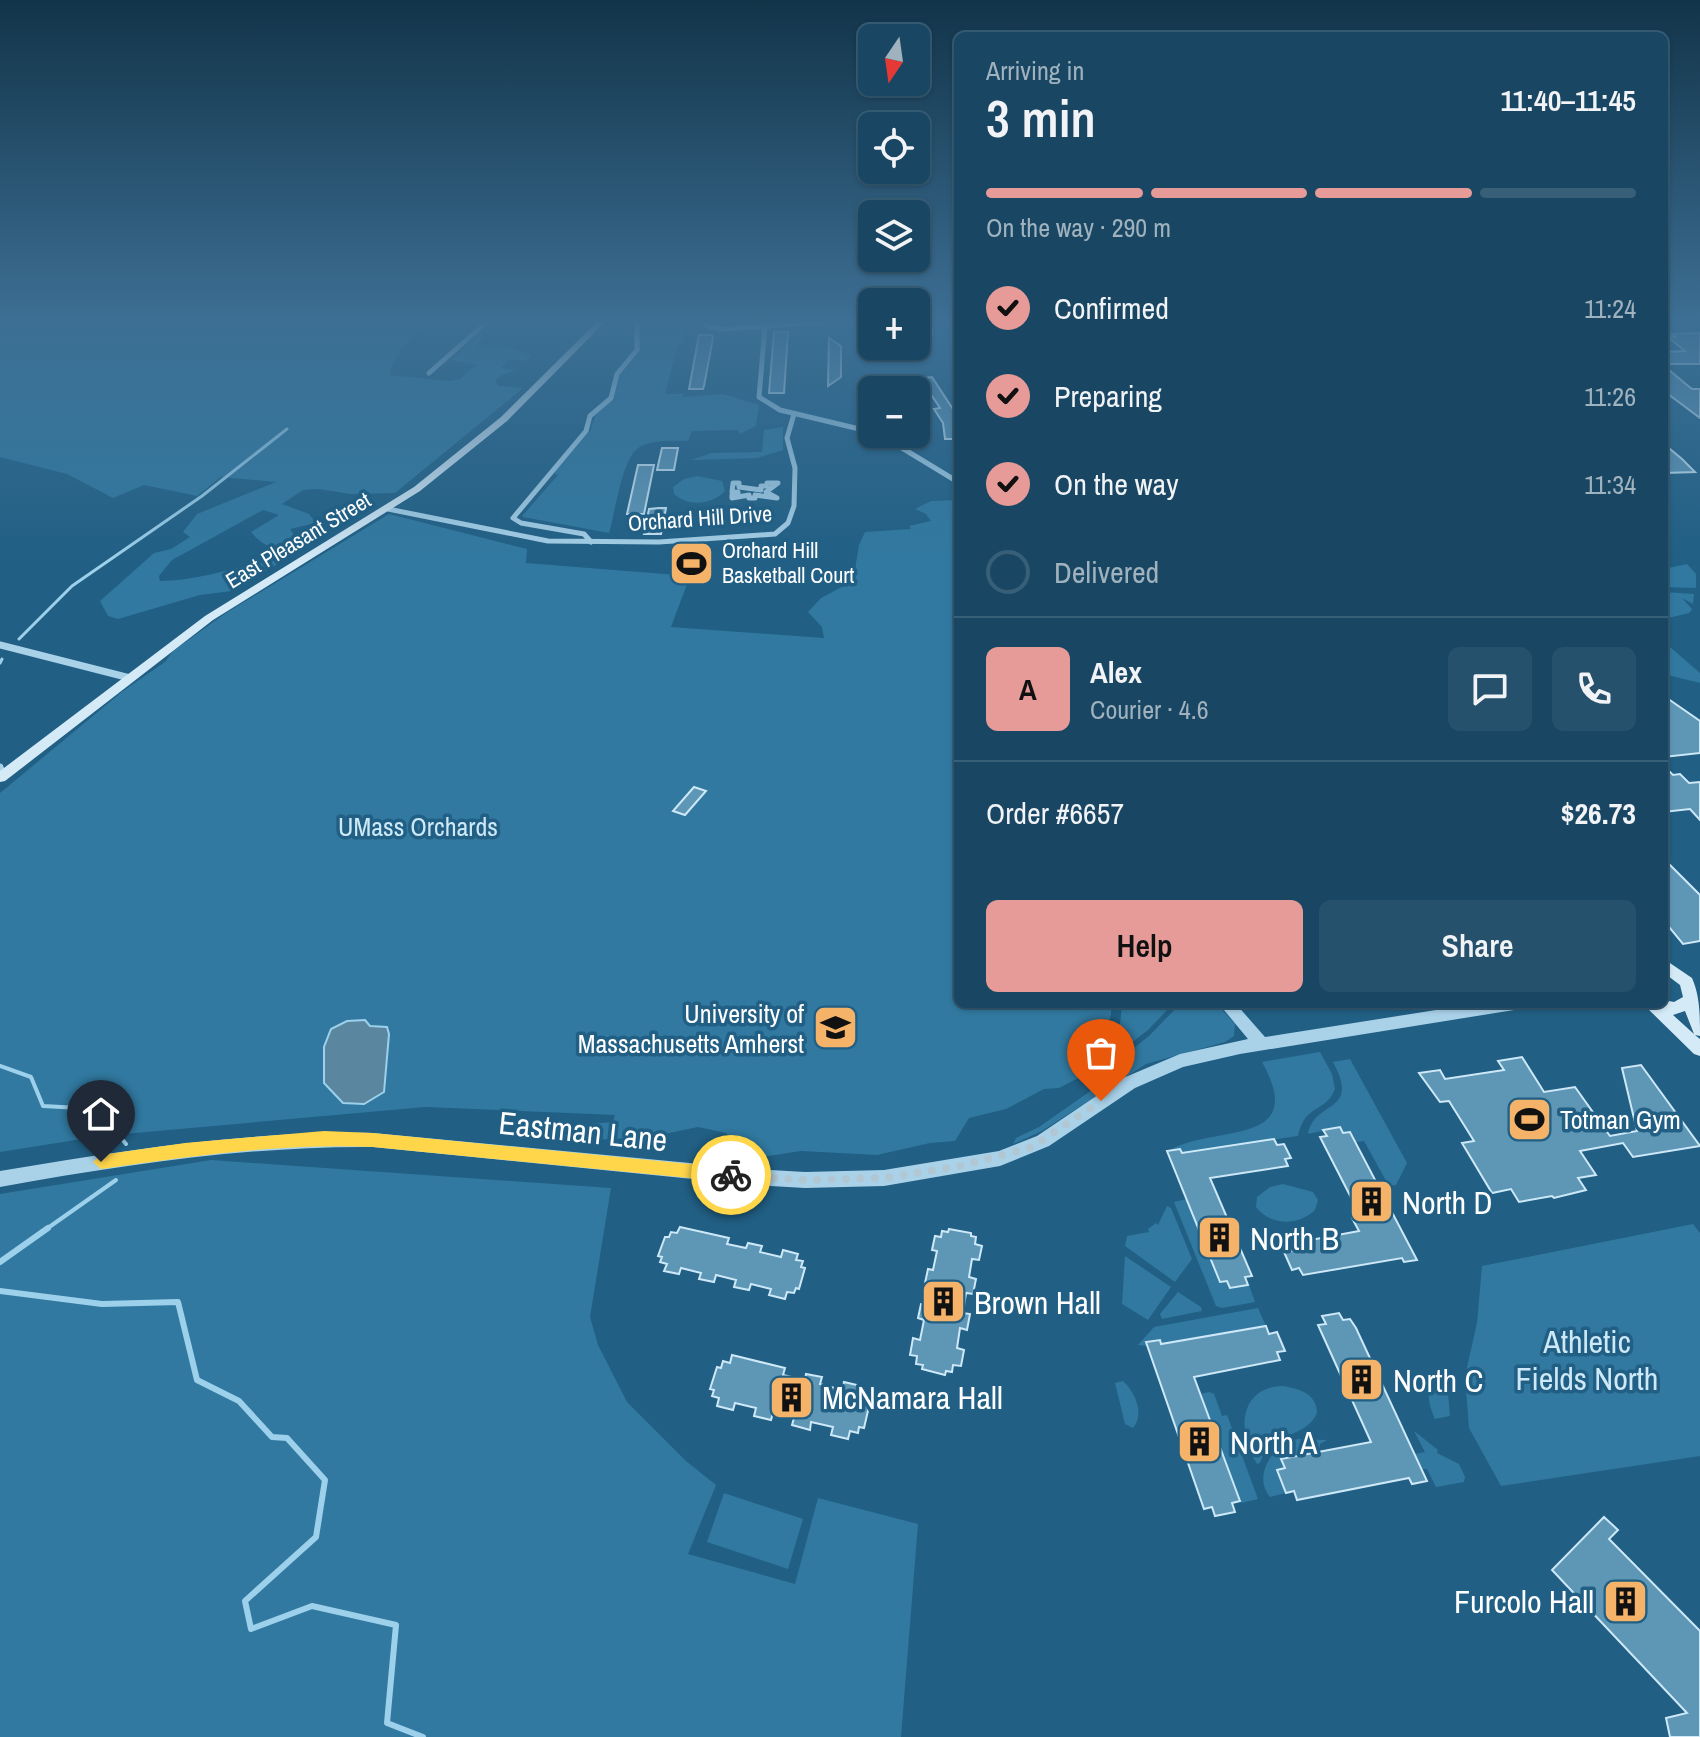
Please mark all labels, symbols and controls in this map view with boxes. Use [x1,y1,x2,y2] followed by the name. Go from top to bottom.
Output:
[858,24,930,96] north arrow
[858,24,930,448] map controls
[986,53,1084,88] text: Arriving in
[1500,80,1636,120] text: 11:40–11:45
[986,83,1096,153] text: 3 min
[858,112,930,184] button: locate
[858,200,930,272] button: layers
[986,210,1171,245] text: On the way · 290 m
[986,286,1030,330] icon: check
[858,288,930,360] button: +
[1054,288,1169,328] text: Confirmed
[1584,291,1636,326] text: 11:24
[986,374,1030,418] icon: check
[858,376,930,448] button: −
[1054,376,1162,416] text: Preparing
[1584,379,1636,414] text: 11:26
[986,462,1030,506] icon: check
[1054,464,1178,504] text: On the way
[1584,467,1636,502] text: 11:34
[220,485,376,595] street label: East Pleasant Street
[627,498,773,538] street label: Orchard Hill Drive
[722,535,854,590] place label: Orchard Hill Basketball Court
[667,539,715,587] sports icon: Orchard Hill Basketball Court
[1054,552,1159,592] text: Delivered
[1448,647,1532,731] button: chat
[1552,647,1636,731] button: phone
[1090,652,1142,692] text: Alex
[1019,669,1037,709] text: A
[1090,692,1209,727] text: Courier · 4.6
[986,793,1124,833] text: Order #6657
[1561,793,1636,833] text: $26.73
[338,809,498,844] park label: UMass Orchards
[986,900,1303,992] button: Help
[1319,900,1636,992] button: Share
[578,996,804,1061] place label: University of Massachusetts Amherst
[811,1004,859,1052] school or university icon: University of Massachusetts Amherst
[1067,1019,1135,1101] pin
[1079,1031,1123,1075] icon: bag
[67,1080,135,1162] pin
[79,1092,123,1136] icon: home
[1505,1095,1553,1143] sports icon: Totman Gym
[497,1101,669,1161] street label: Eastman Lane
[1560,1102,1681,1137] place label: Totman Gym
[691,1135,771,1215] courier
[709,1153,753,1197] icon: bike
[1347,1178,1395,1226] building icon: North D
[1402,1181,1492,1224] place label: North D
[1195,1214,1243,1262] building icon: North B
[1250,1217,1339,1260] place label: North B
[919,1278,967,1326] building icon: Brown Hall
[974,1281,1101,1324] place label: Brown Hall
[1516,1320,1658,1400] park label: Athletic Fields North
[1338,1356,1386,1404] building icon: North C
[1393,1359,1483,1402] place label: North C
[767,1373,815,1421] building icon: McNamara Hall
[822,1376,1003,1419] place label: McNamara Hall
[1175,1418,1223,1466] building icon: North A
[1230,1421,1318,1464] place label: North A
[1601,1577,1649,1625] building icon: Furcolo Hall
[1454,1580,1594,1623] place label: Furcolo Hall

